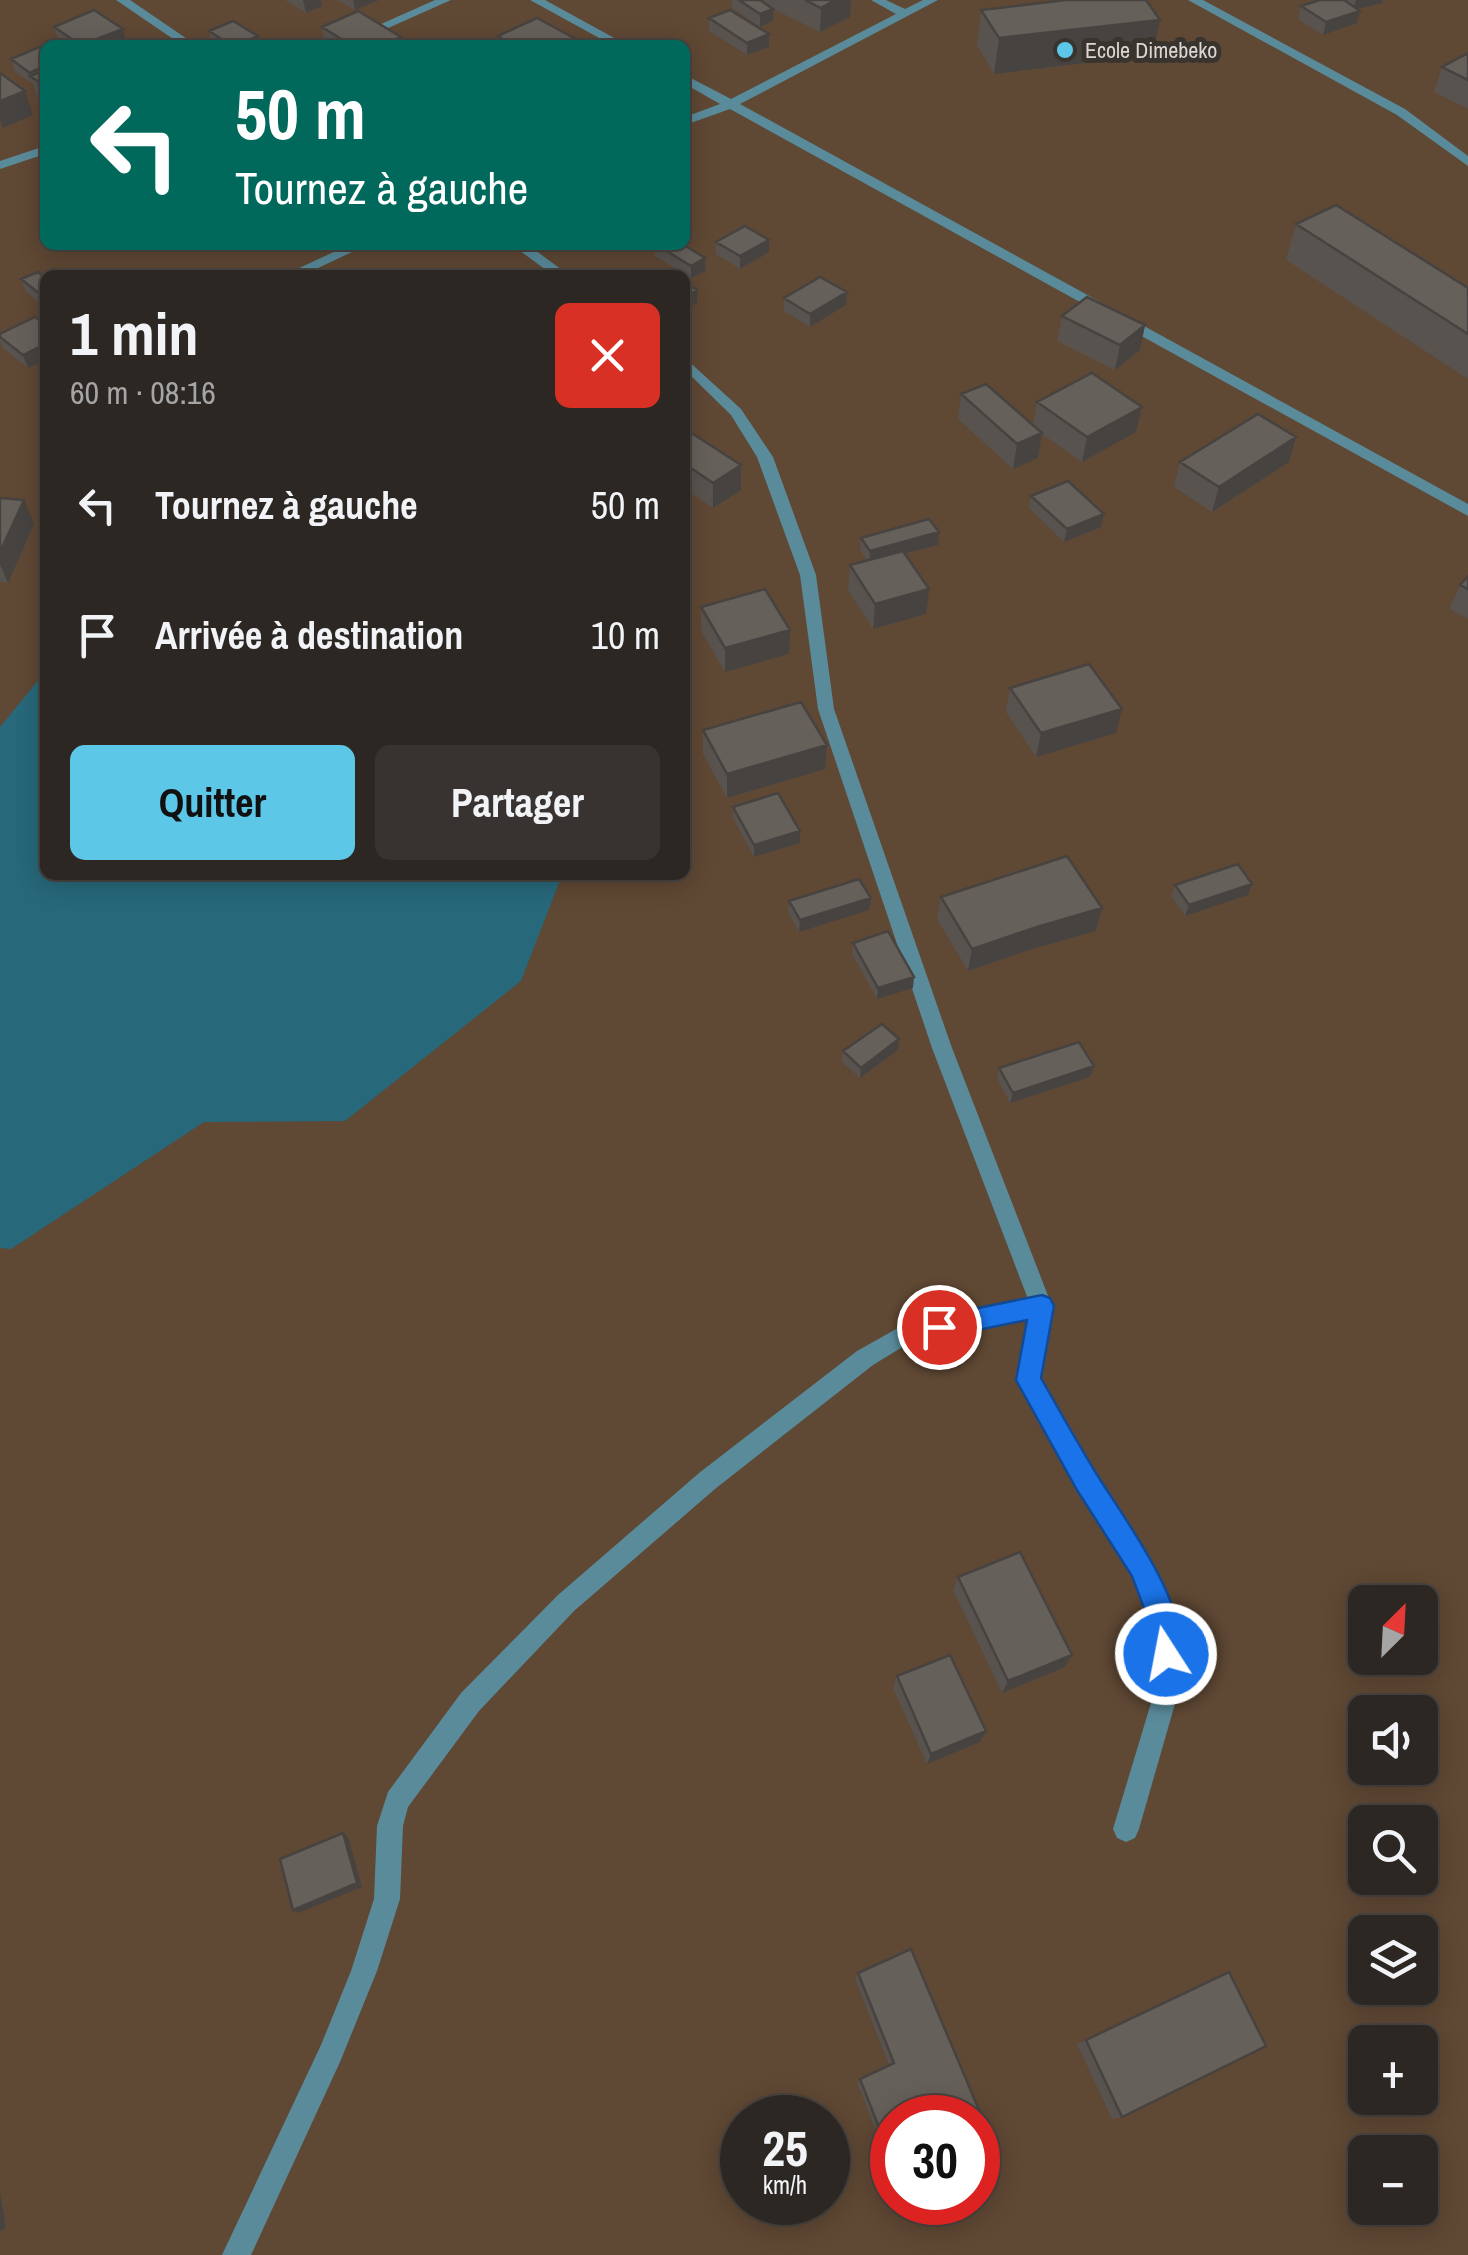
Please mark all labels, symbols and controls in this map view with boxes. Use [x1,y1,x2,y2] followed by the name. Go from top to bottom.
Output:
[1085,35,1217,65] place label: Ecole Dimebeko
[1054,39,1076,61] marker: Ecole Dimebeko
[235,67,366,161] text: 50 m
[70,80,200,210] icon: left
[235,157,528,218] text: Tournez à gauche
[70,293,199,374] text: 1 min
[555,303,660,408] button: close
[70,371,216,414] text: 60 m · 08:16
[70,478,125,533] icon: left
[155,480,418,531] text: Tournez à gauche
[591,480,660,531] text: 50 m
[70,608,125,663] icon: arrive
[155,610,463,661] text: Arrivée à destination
[591,610,660,661] text: 10 m
[70,745,355,860] button: Quitter
[375,745,660,860] button: Partager
[897,1285,982,1370] pin
[912,1300,967,1355] icon: arrive
[1348,1585,1438,1675] north arrow
[1348,1585,1438,2225] map controls
[1114,1602,1218,1706] position arrow
[1348,1695,1438,1785] button: sound
[1348,1805,1438,1895] button: search
[1348,1915,1438,2005] button: layers
[1348,2025,1438,2115] button: +
[870,2095,1000,2225] speed limit sign: 30
[762,2114,808,2182] text: 25
[1348,2135,1438,2225] button: −
[763,2168,807,2202] text: km/h

